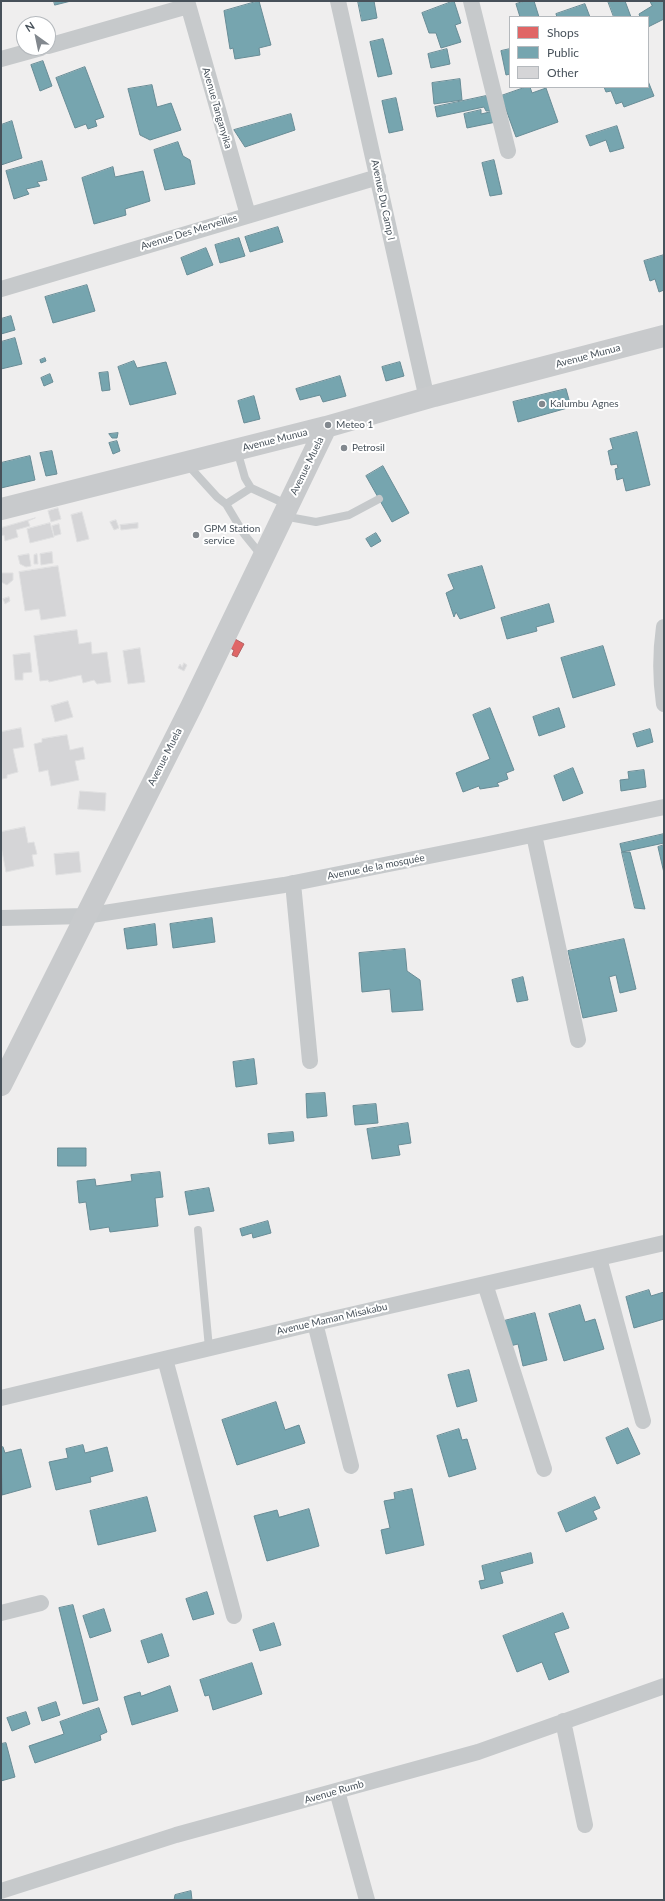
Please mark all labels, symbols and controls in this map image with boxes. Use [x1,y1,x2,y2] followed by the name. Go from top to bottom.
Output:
[16,16,56,56] north arrow
[509,16,649,88] legend
[23,19,37,34] text: N
[547,25,579,40] text: Shops
[547,45,579,60] text: Public
[547,65,578,80] text: Other
[200,66,234,150] street label: Avenue Tanganyika
[369,159,397,241] street label: Avenue Du Camp I
[139,212,239,252] street label: Avenue Des Merveilles
[554,342,622,370] street label: Avenue Munua
[550,398,619,410] place label: Kalumbu Agnes
[537,399,547,409] marker: Kalumbu Agnes
[336,419,373,431] place label: Meteo 1
[323,420,333,430] marker: Meteo 1
[241,426,309,454] street label: Avenue Munua
[288,435,326,497] street label: Avenue Muela
[352,442,385,454] place label: Petrosil
[339,443,349,453] marker: Petrosil
[204,523,260,546] place label: GPM Station service
[191,530,201,540] marker: GPM Station service
[145,726,185,788] street label: Avenue Muela
[326,852,426,882] street label: Avenue de la mosquée
[275,1300,389,1338] street label: Avenue Maman Misakabu
[303,1778,365,1806] street label: Avenue Rumb

